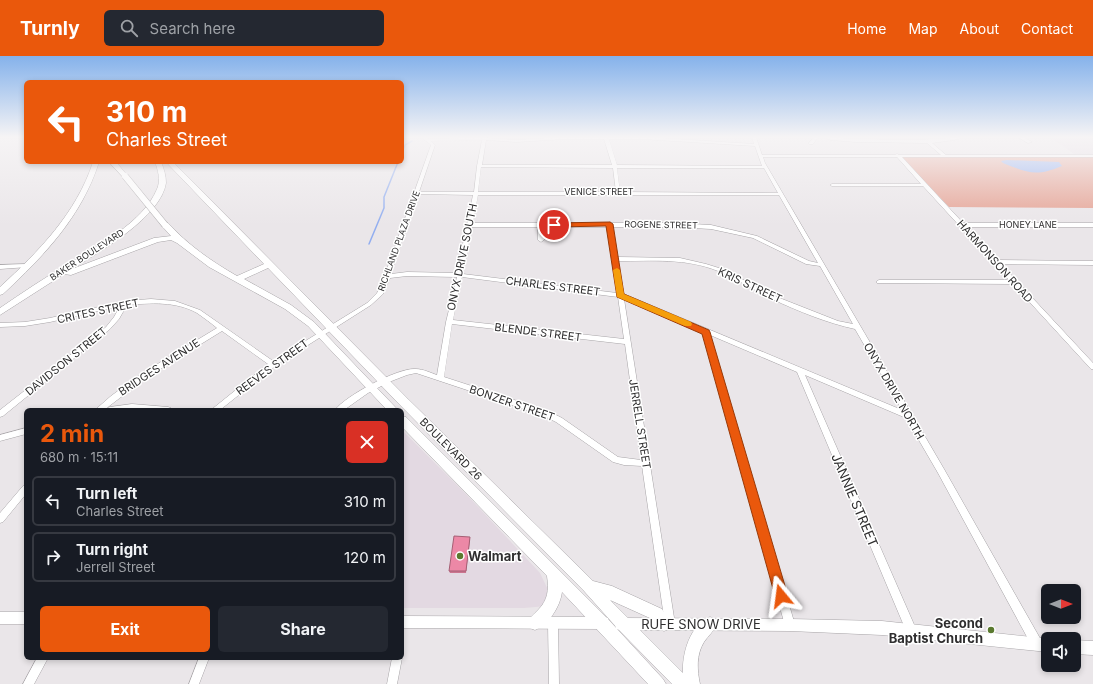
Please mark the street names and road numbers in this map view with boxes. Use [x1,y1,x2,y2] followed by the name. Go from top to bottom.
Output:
[564,186,634,197] street label: VENICE STREET
[375,189,422,293] street label: RICHLAND PLAZA DRIVE
[444,202,480,312] street label: ONYX DRIVE SOUTH
[954,217,1036,305] street label: HARMONSON ROAD
[624,218,698,231] street label: ROGENE STREET
[999,219,1057,230] street label: HONEY LANE
[48,227,126,283] street label: BAKER BOULEVARD
[716,264,784,306] street label: KRIS STREET
[505,273,601,299] street label: CHARLES STREET
[56,295,140,327] street label: CRITES STREET
[494,320,582,344] street label: BLENDE STREET
[22,324,110,398] street label: DAVIDSON STREET
[116,335,202,399] street label: BRIDGES AVENUE
[233,336,311,398] street label: REEVES STREET
[861,340,927,442] street label: ONYX DRIVE NORTH
[626,378,654,470] street label: JERRELL STREET
[468,382,556,424] street label: BONZER STREET
[417,415,485,483] street label: BOULEVARD 26
[828,451,882,549] street label: JANNIE STREET
[641,616,761,632] street label: RUFE SNOW DRIVE

